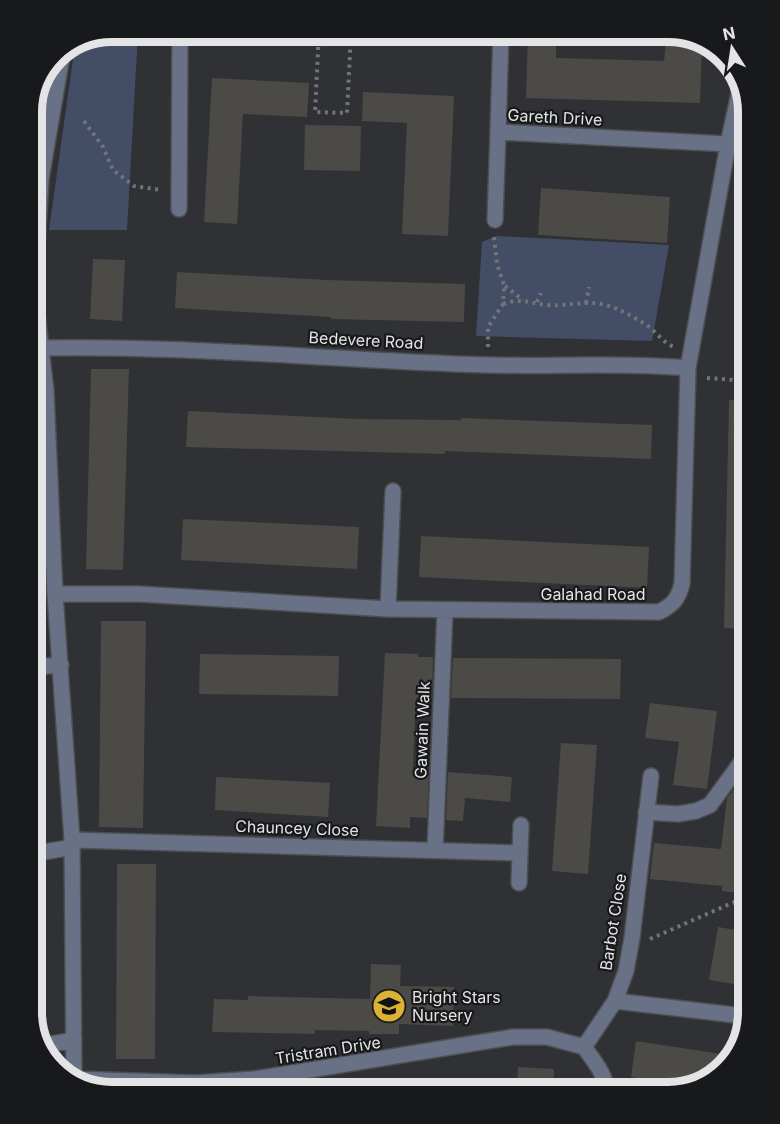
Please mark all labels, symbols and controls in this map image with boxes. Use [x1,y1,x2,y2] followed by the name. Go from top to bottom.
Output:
[702,18,762,78] north arrow
[721,22,737,44] text: N
[507,105,603,129] street label: Gareth Drive
[308,327,424,353] street label: Bedevere Road
[540,584,646,604] street label: Galahad Road
[410,681,434,779] street label: Gawain Walk
[235,816,359,840] street label: Chauncey Close
[595,872,631,972] street label: Barbot Close
[412,987,501,1025] place label: Bright Stars Nursery
[371,988,407,1024] school or university icon: Bright Stars Nursery
[274,1032,382,1068] street label: Tristram Drive

